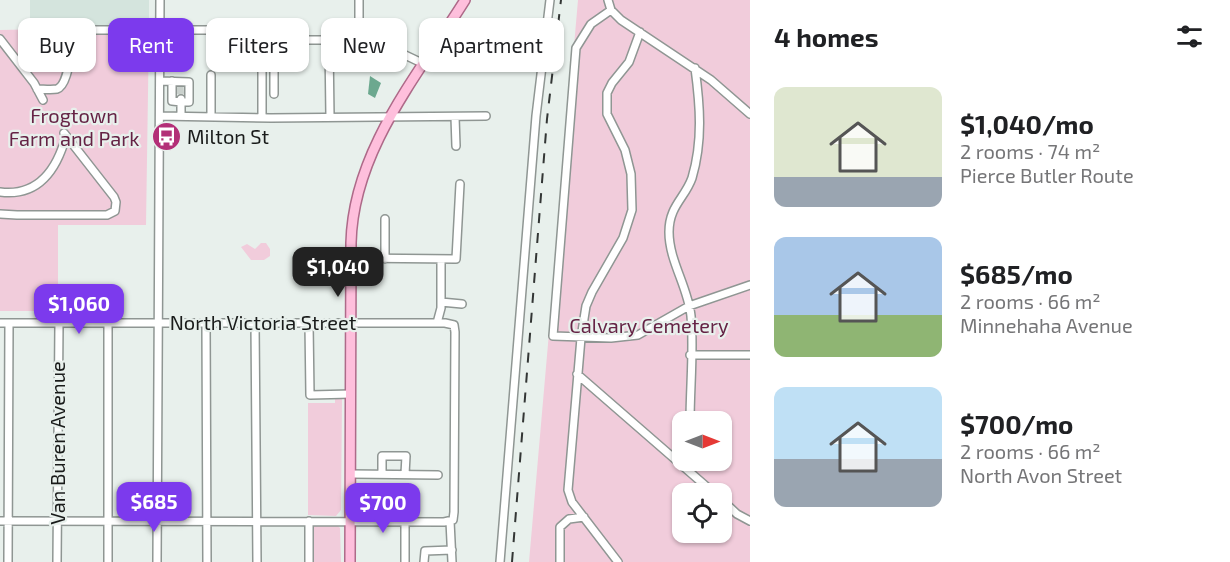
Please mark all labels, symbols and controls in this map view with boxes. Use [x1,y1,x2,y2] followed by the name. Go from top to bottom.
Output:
[18,18,96,72] chip: Buy
[108,18,194,72] chip: Rent
[206,18,309,72] chip: Filters
[321,18,407,72] chip: New
[419,18,564,72] chip: Apartment
[1173,20,1206,53] icon: filters
[774,21,879,52] text: 4 homes
[9,103,139,150] park label: Frogtown Farm and Park
[960,108,1094,139] text: $1,040/mo
[822,111,894,183] icon: home
[150,121,182,153] bus stop icon: Milton St
[187,124,269,148] place label: Milton St
[960,139,1100,163] text: 2 rooms · 74 m²
[960,163,1134,187] text: Pierce Butler Route
[289,247,387,298] pin: $1,040
[306,254,370,278] text: $1,040
[960,258,1073,289] text: $685/mo
[822,261,894,333] icon: home
[30,284,128,335] pin: $1,060
[960,289,1101,313] text: 2 rooms · 66 m²
[48,291,110,315] text: $1,060
[170,310,357,334] street label: North Victoria Street
[569,313,729,337] park label: Calvary Cemetery
[960,313,1133,337] text: Minnehaha Avenue
[45,361,69,525] street label: Van Buren Avenue
[960,408,1073,439] text: $700/mo
[672,411,732,471] north arrow
[672,411,732,543] map controls
[822,411,894,483] icon: home
[960,439,1101,463] text: 2 rooms · 66 m²
[960,463,1122,487] text: North Avon Street
[118,482,190,533] pin: $685
[347,483,419,534] pin: $700
[672,483,732,543] button: locate
[131,489,177,513] text: $685
[359,490,407,514] text: $700

